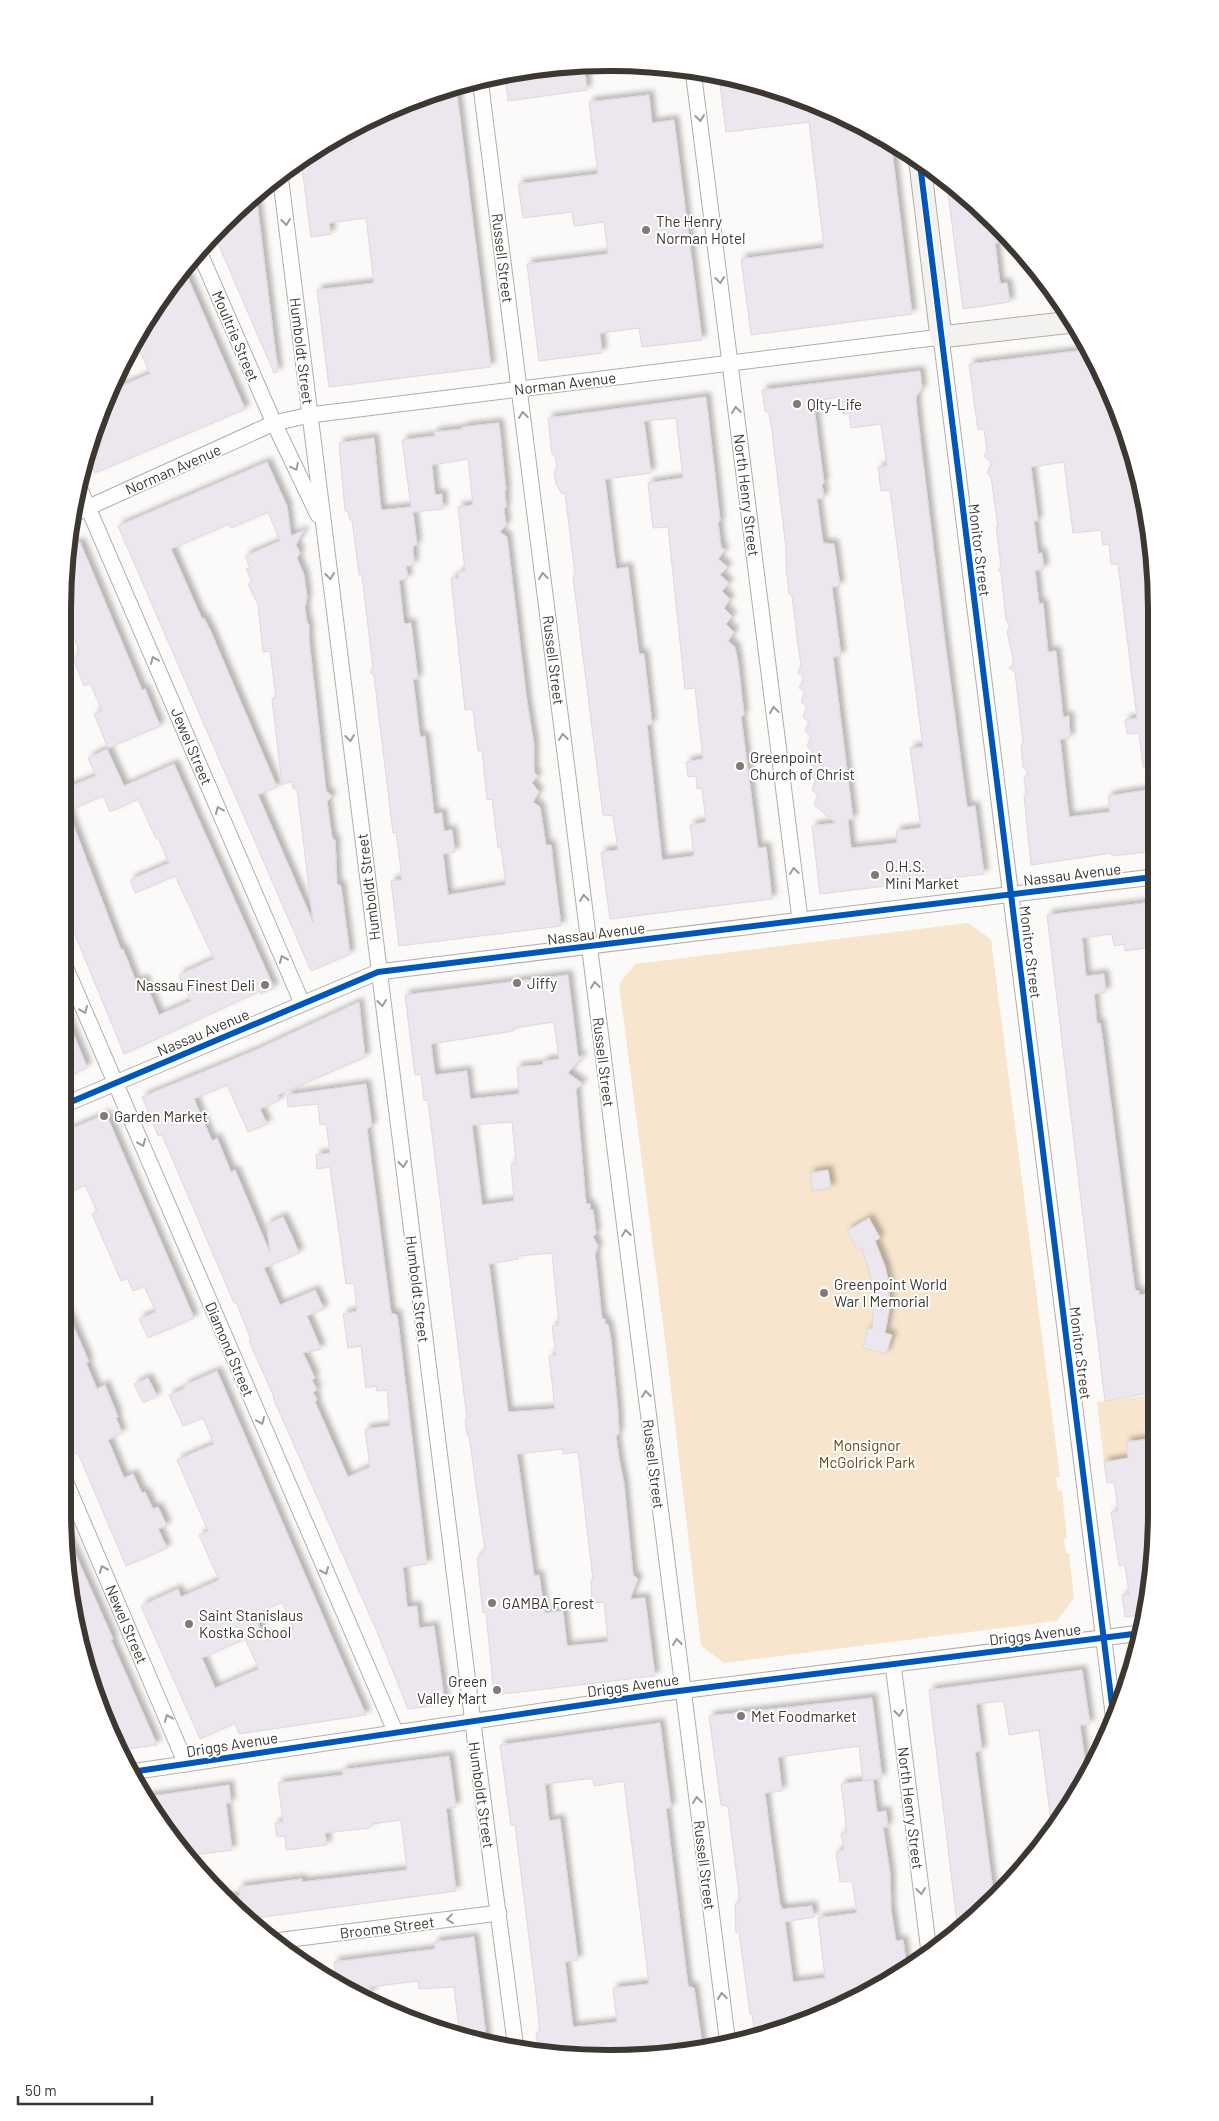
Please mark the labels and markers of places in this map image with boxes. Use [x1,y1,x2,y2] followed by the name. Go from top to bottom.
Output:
[656,212,746,247] place label: The Henry Norman Hotel
[640,224,652,236] marker: The Henry Norman Hotel
[807,395,862,413] place label: Qlty-Life
[791,398,803,410] marker: Qlty-Life
[750,748,855,783] place label: Greenpoint Church of Christ
[734,760,746,772] marker: Greenpoint Church of Christ
[885,857,959,892] place label: O.H.S. Mini Market
[869,869,881,881] marker: O.H.S. Mini Market
[527,974,557,992] place label: Jiffy
[136,976,255,994] place label: Nassau Finest Deli
[511,977,523,989] marker: Jiffy
[259,979,271,991] marker: Nassau Finest Deli
[114,1107,208,1125] place label: Garden Market
[98,1110,110,1122] marker: Garden Market
[834,1275,947,1310] place label: Greenpoint World War I Memorial
[818,1287,830,1299] marker: Greenpoint World War I Memorial
[502,1594,594,1612] place label: GAMBA Forest
[486,1597,498,1609] marker: GAMBA Forest
[199,1606,303,1641] place label: Saint Stanislaus Kostka School
[183,1618,195,1630] marker: Saint Stanislaus Kostka School
[417,1672,487,1707] place label: Green Valley Mart
[491,1684,503,1696] marker: Green Valley Mart
[751,1707,857,1725] place label: Met Foodmarket
[735,1710,747,1722] marker: Met Foodmarket

